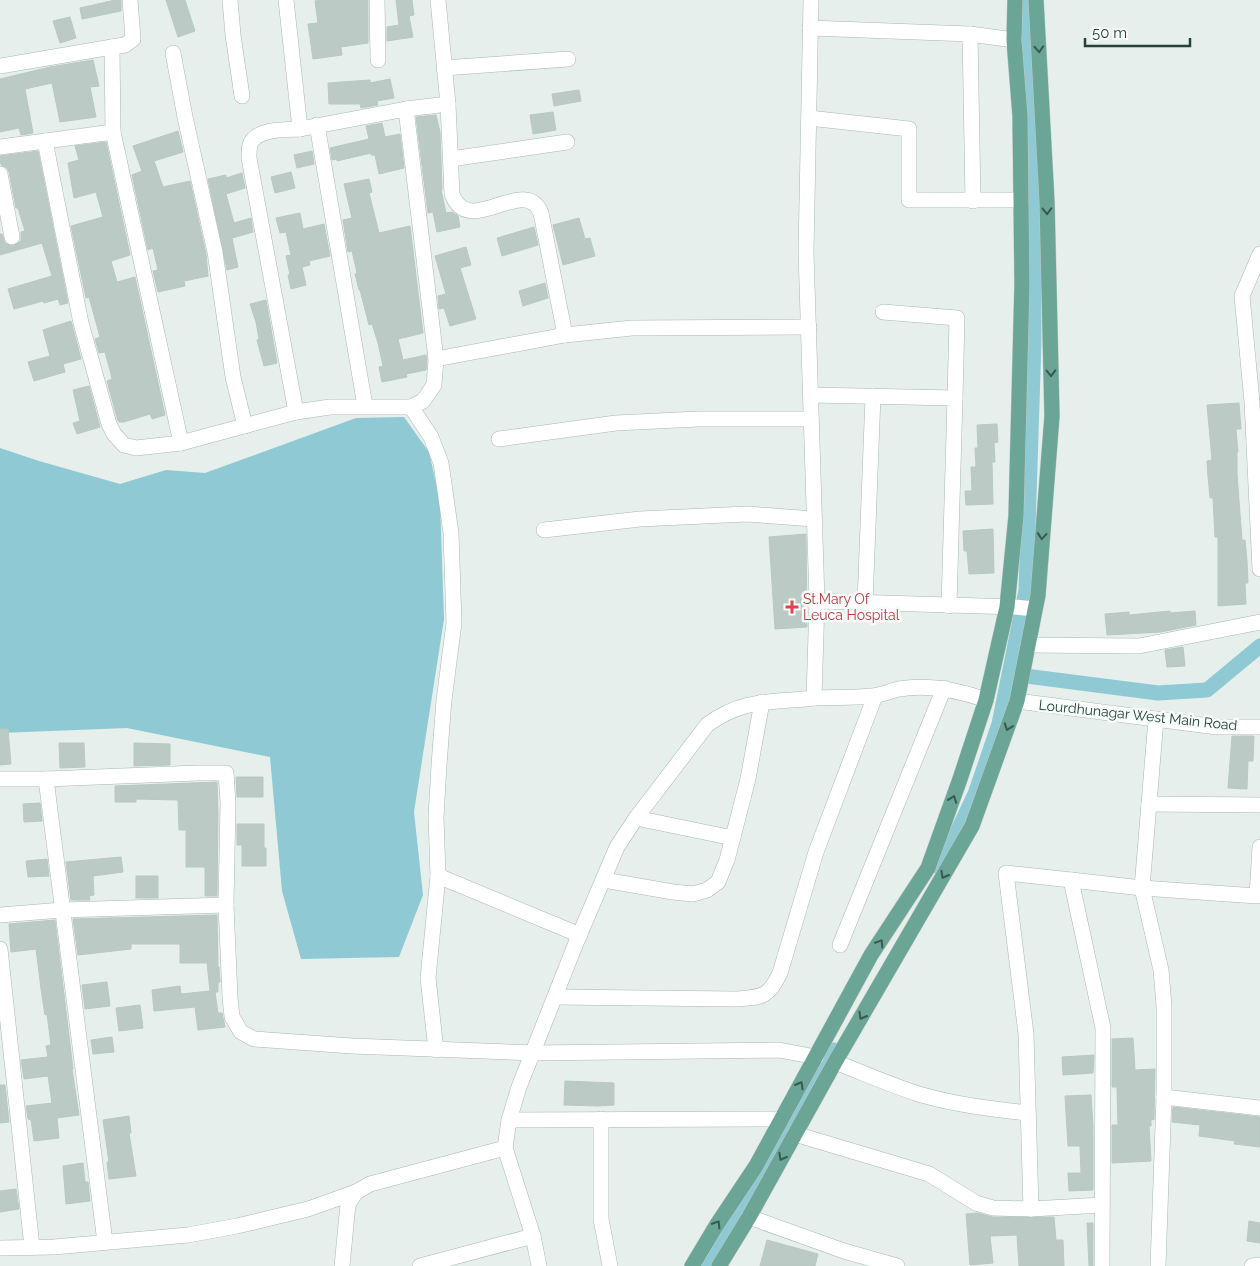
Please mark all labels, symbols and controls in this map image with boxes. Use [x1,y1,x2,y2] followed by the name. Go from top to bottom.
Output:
[1085,15,1190,47] scale bar
[1092,24,1127,42] text: 50 m
[1034,45,1044,53] one-way arrow
[1042,208,1052,215] one-way arrow
[1046,370,1056,378] one-way arrow
[1037,532,1048,540] one-way arrow
[803,591,900,623] place label: St.Mary Of Leuca Hospital
[785,600,799,614] marker: St.Mary Of Leuca Hospital
[1038,697,1238,733] street label: Lourdhunagar West Main Road
[1004,722,1014,730] one-way arrow
[947,795,957,804] one-way arrow
[940,870,950,879] one-way arrow
[873,939,883,948] one-way arrow
[858,1010,868,1019] one-way arrow
[794,1081,804,1090] one-way arrow
[778,1152,788,1161] one-way arrow
[711,1220,720,1230] one-way arrow

